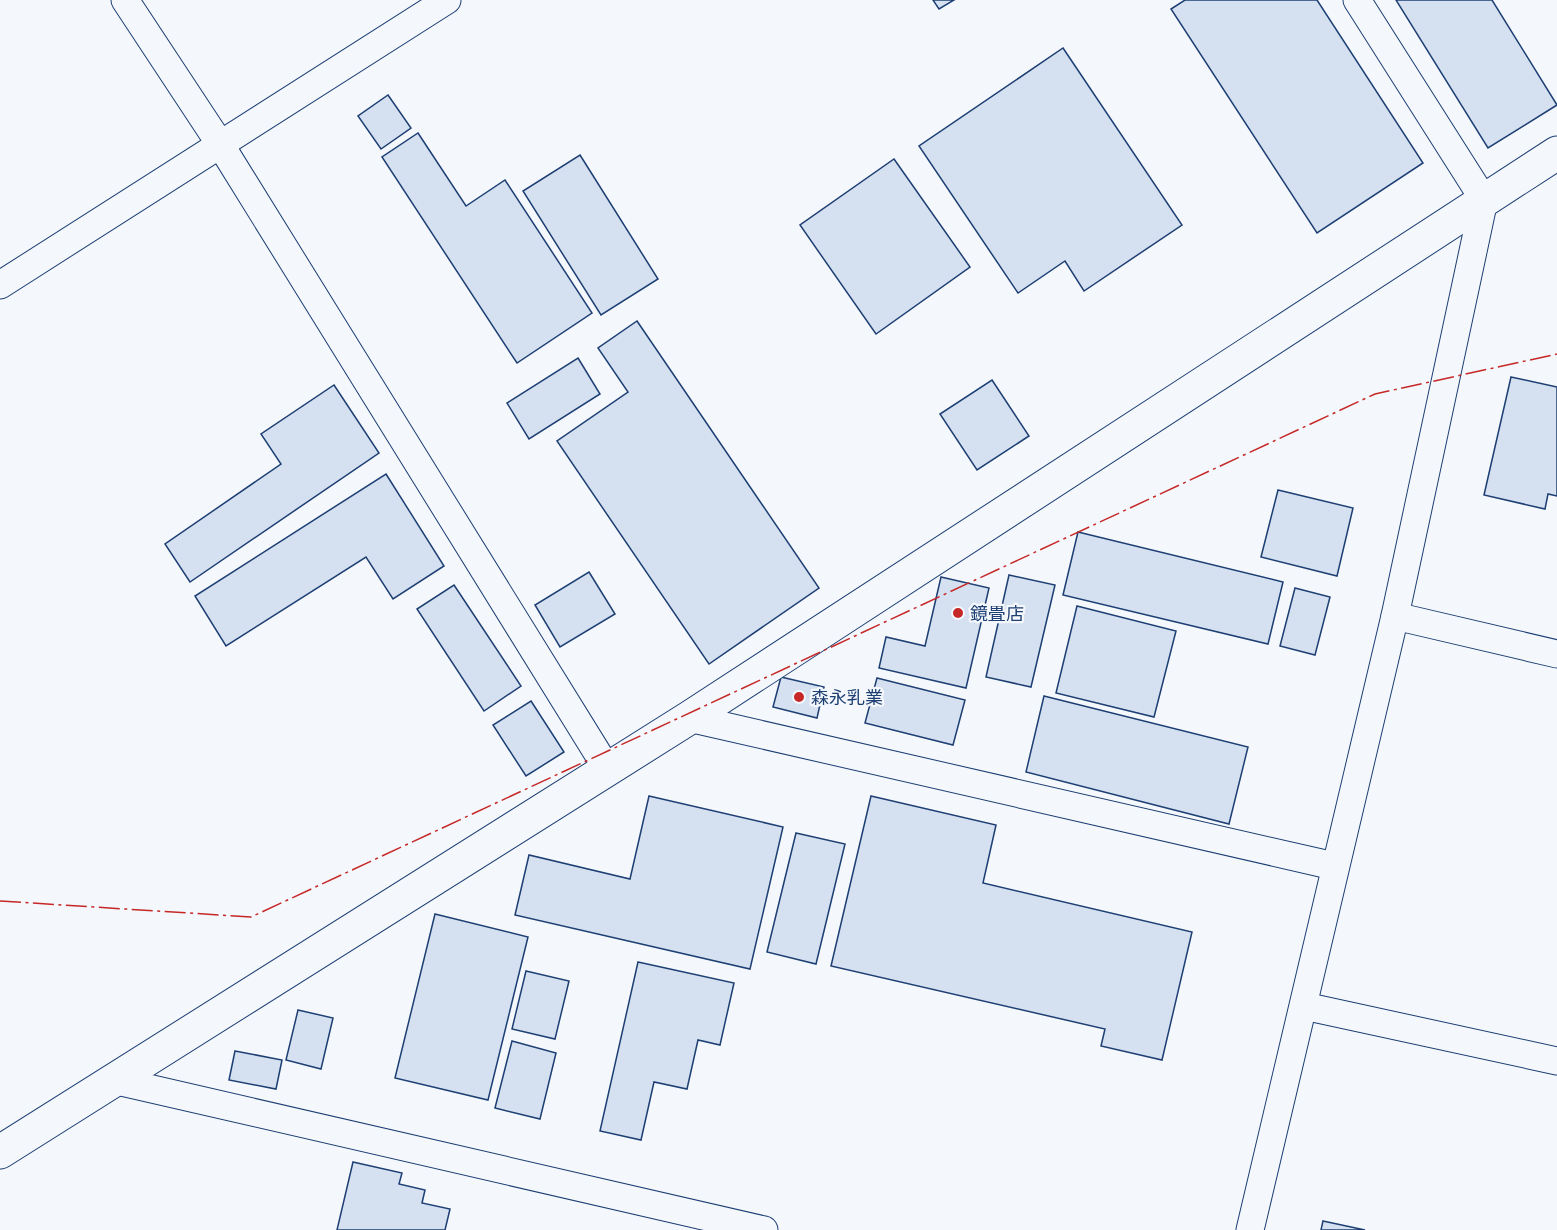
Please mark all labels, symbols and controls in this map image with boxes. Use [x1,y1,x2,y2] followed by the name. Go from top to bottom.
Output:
[970,601,1024,625] place label: 鏡畳店
[951,606,965,620] marker: 鏡畳店
[811,685,883,709] place label: 森永乳業
[792,690,806,704] marker: 森永乳業

